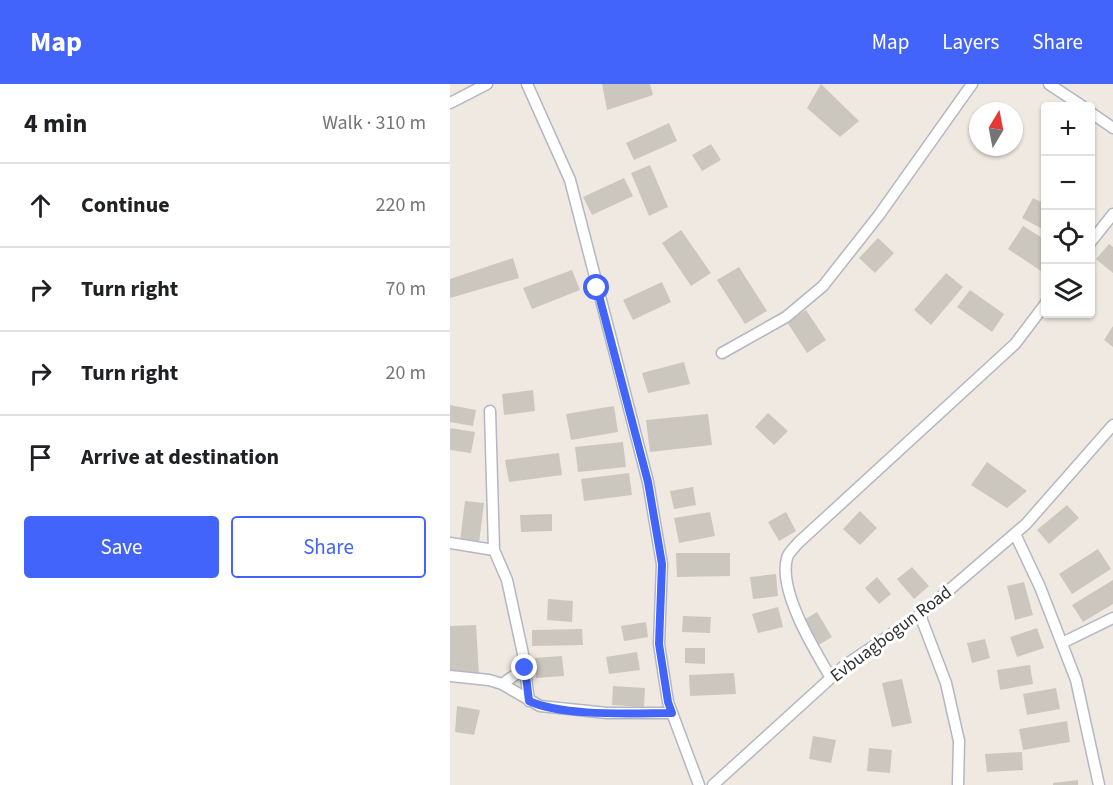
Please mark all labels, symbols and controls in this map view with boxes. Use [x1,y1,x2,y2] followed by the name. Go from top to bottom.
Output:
[30,22,82,62] text: Map
[872,27,909,57] text: Map
[942,27,999,57] text: Layers
[1032,27,1083,57] text: Share
[969,102,1023,156] north arrow
[1041,102,1095,318] map controls
[1041,102,1095,156] button: +
[24,105,87,142] text: 4 min
[322,109,426,137] text: Walk · 310 m
[1041,156,1095,210] button: −
[24,189,57,222] icon: ahead
[81,189,170,221] text: Continue
[376,191,426,219] text: 220 m
[1041,210,1095,264] button: locate
[1041,264,1095,318] button: layers
[24,273,57,306] icon: right
[81,273,178,305] text: Turn right
[583,274,609,300] route start
[386,275,426,303] text: 70 m
[24,357,57,390] icon: right
[81,357,178,389] text: Turn right
[386,359,426,387] text: 20 m
[24,441,57,474] icon: arrive
[81,441,279,473] text: Arrive at destination
[24,516,219,578] button: Save
[231,516,426,578] button: Share
[825,580,957,688] street label: Evbuagbogun Road
[511,654,537,680] route end

